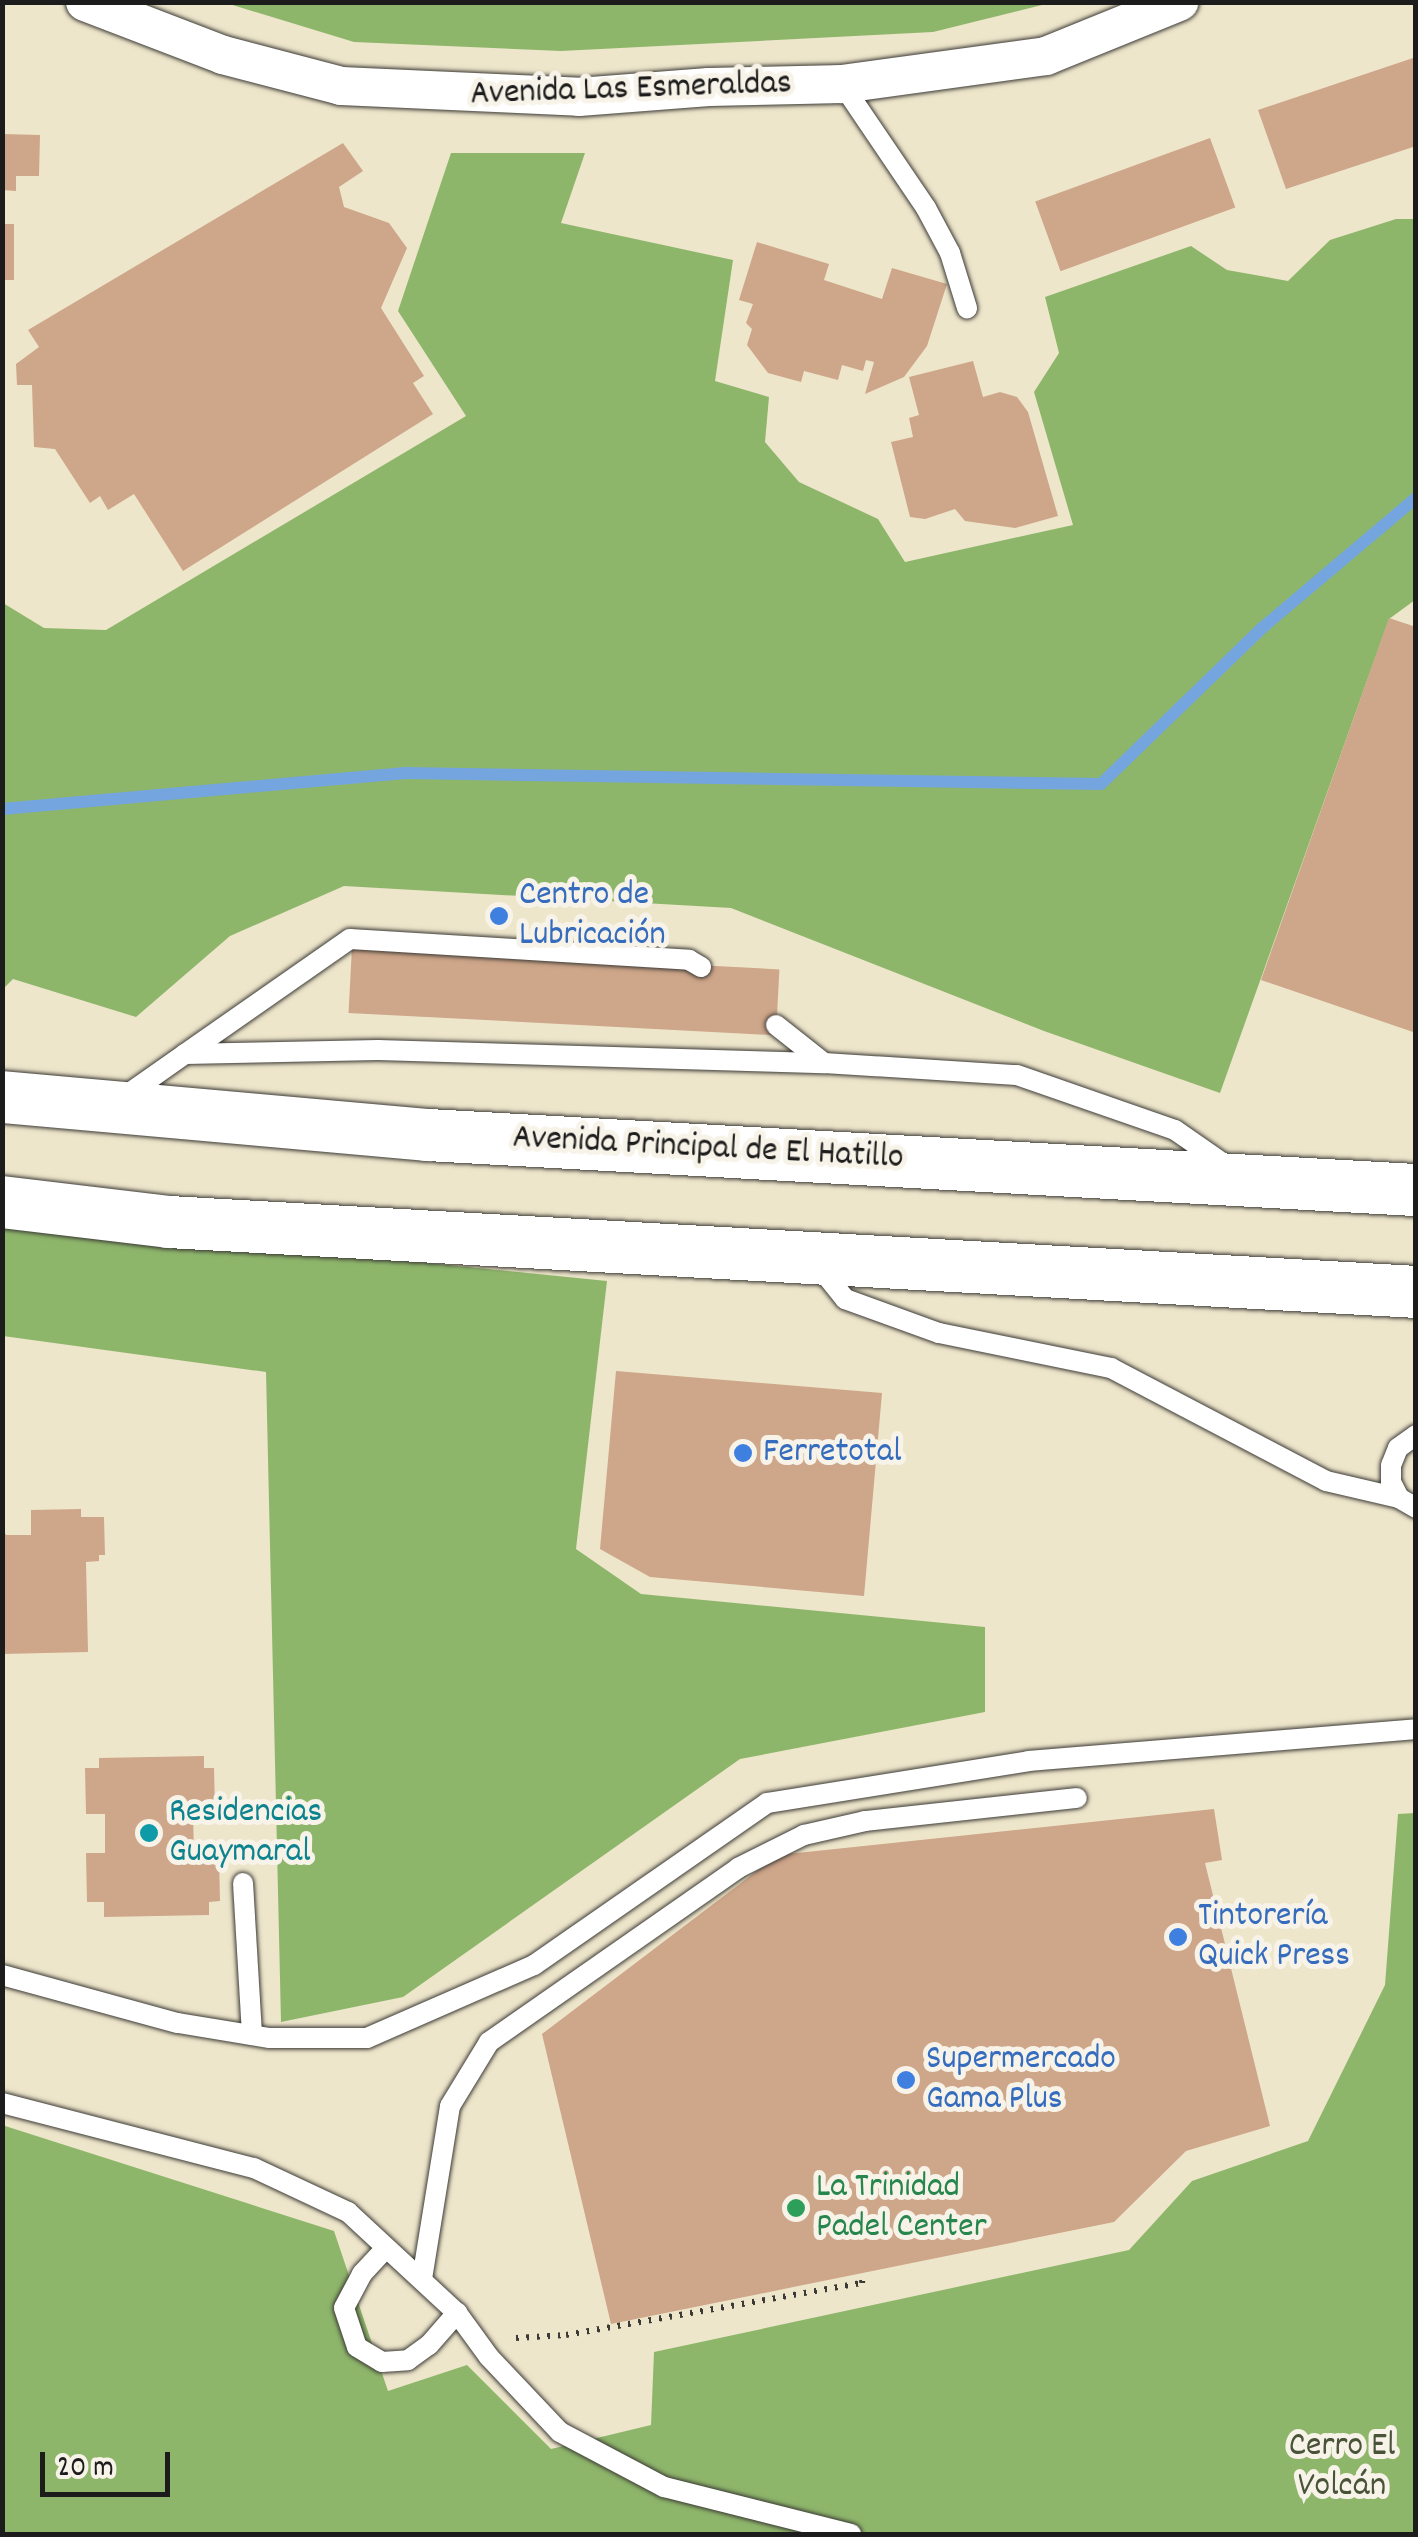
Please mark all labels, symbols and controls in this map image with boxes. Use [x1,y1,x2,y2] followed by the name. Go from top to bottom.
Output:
[470,63,792,117] street label: Avenida Las Esmeraldas
[519,875,666,957] place label: Centro de Lubricación
[488,905,510,927] marker: Centro de Lubricación
[512,1118,904,1180] street label: Avenida Principal de El Hatillo
[763,1432,902,1474] place label: Ferretotal
[732,1442,754,1464] marker: Ferretotal
[169,1792,322,1874] place label: Residencias Guaymaral
[138,1822,160,1844] marker: Residencias Guaymaral
[1198,1896,1350,1978] place label: Tintorería Quick Press
[1167,1926,1189,1948] marker: Tintorería Quick Press
[926,2039,1116,2121] place label: Supermercado Gama Plus
[895,2069,917,2091] marker: Supermercado Gama Plus
[816,2167,987,2249] place label: La Trinidad Padel Center
[785,2197,807,2219] marker: La Trinidad Padel Center
[1289,2426,1395,2508] park label: Cerro El Volcán
[45,2432,175,2494] scale bar
[57,2448,114,2491] text: 20 m

